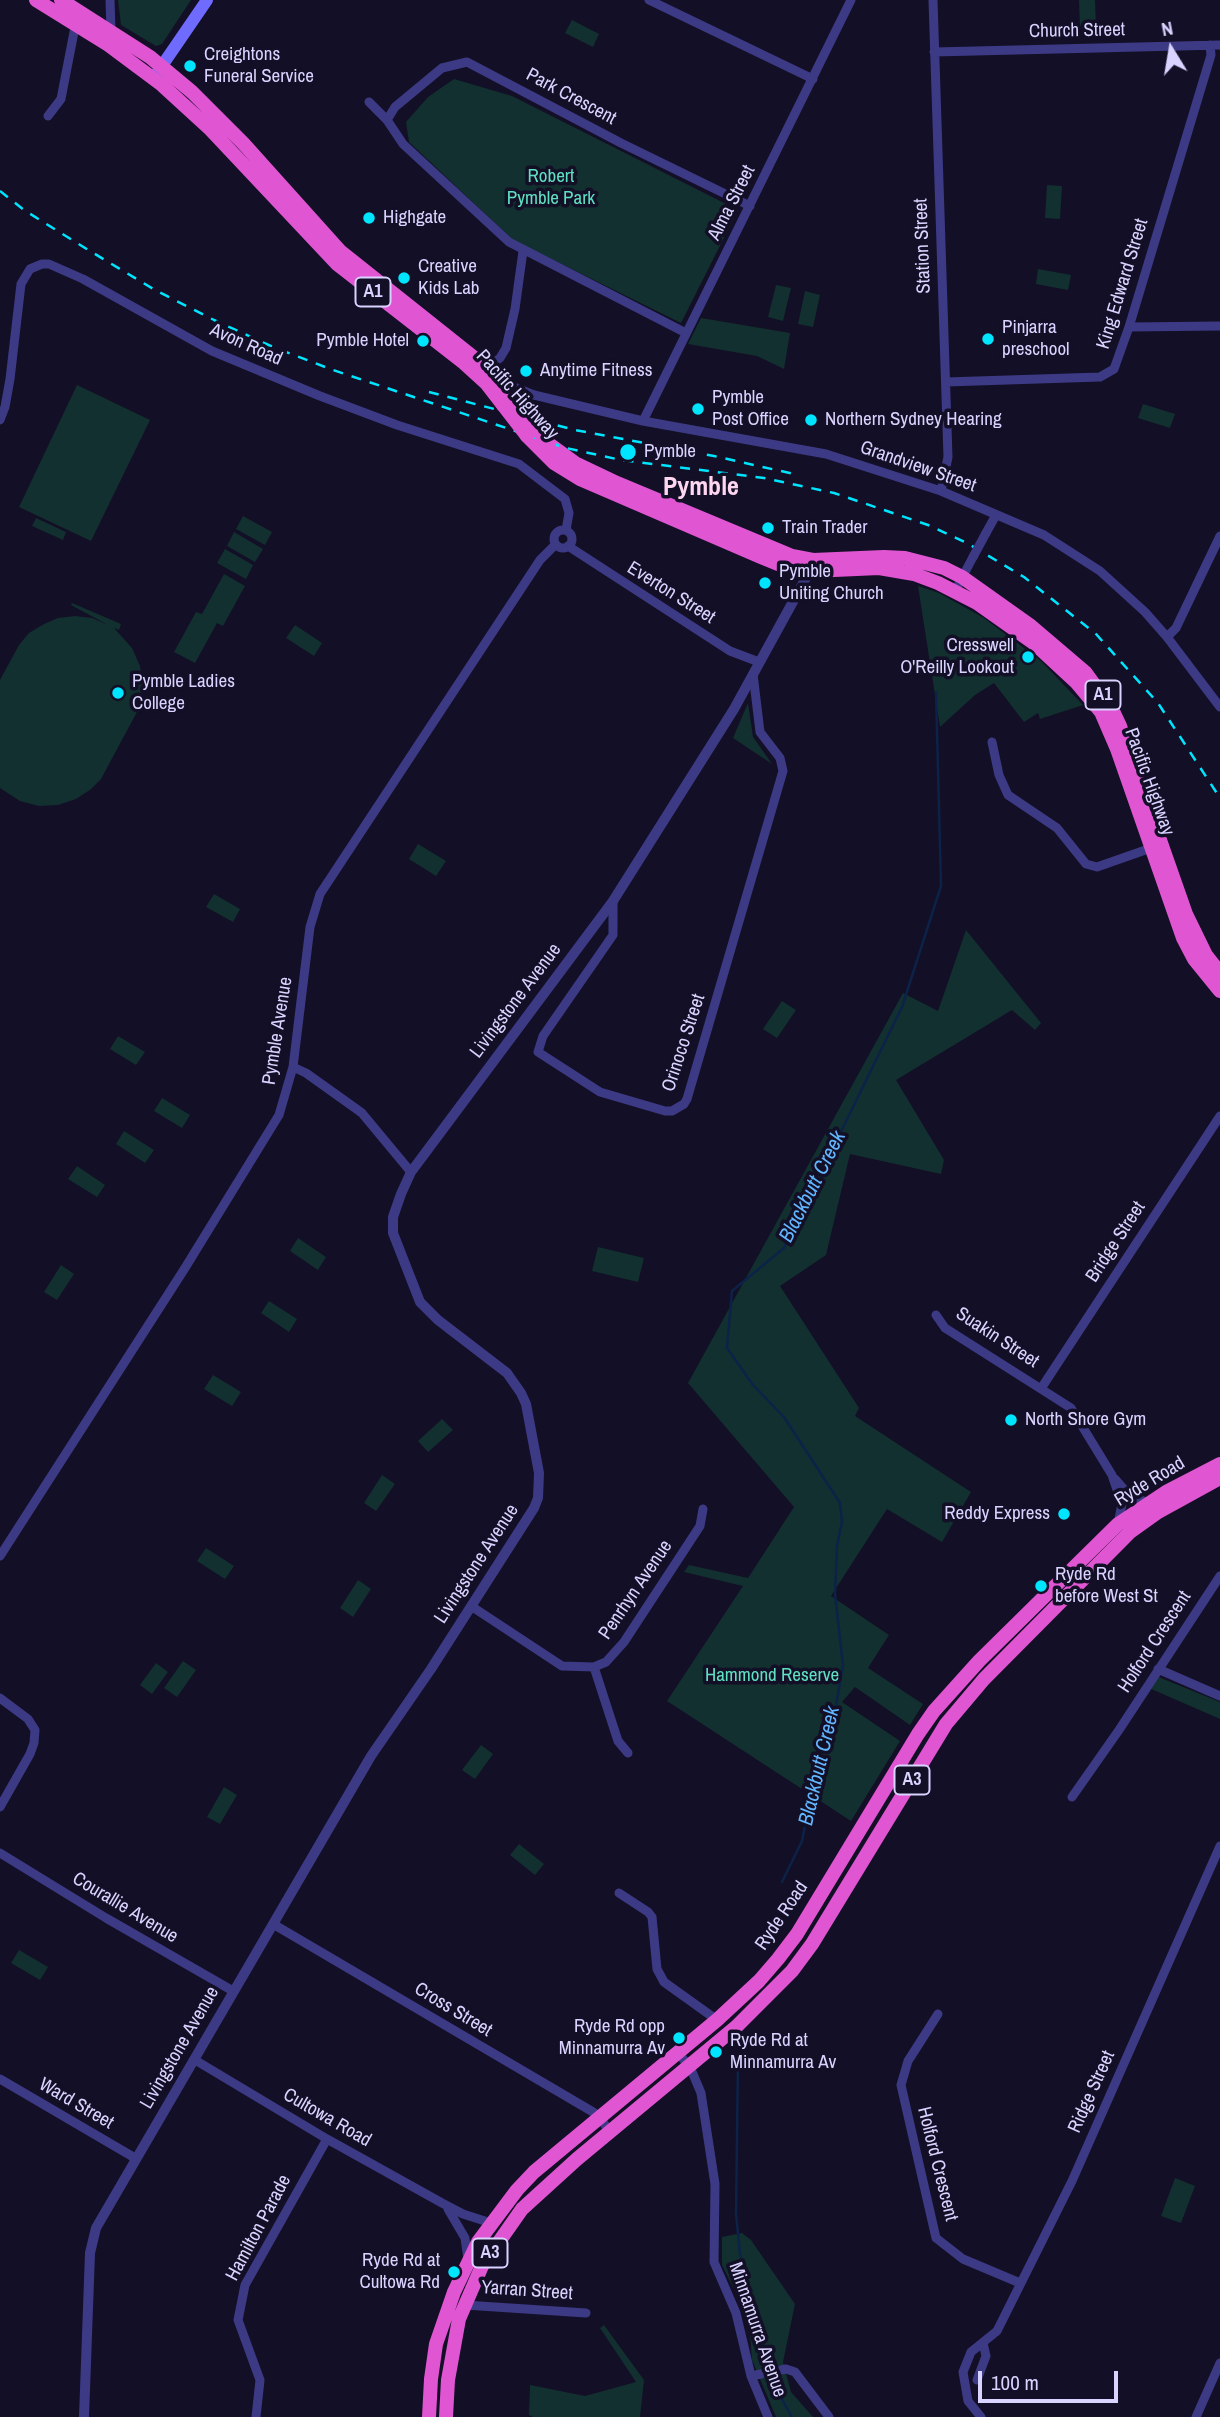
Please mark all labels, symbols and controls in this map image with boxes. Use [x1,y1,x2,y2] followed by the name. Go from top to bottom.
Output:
[1136,14,1206,84] north arrow
[1159,15,1175,42] text: N
[1029,19,1125,43] street label: Church Street
[204,44,314,88] place label: Creightons Funeral Service
[182,58,198,74] marker: Creightons Funeral Service
[522,64,620,130] street label: Park Crescent
[703,162,761,244] street label: Alma Street
[507,166,595,210] park label: Robert Pymble Park
[910,198,936,294] street label: Station Street
[383,207,446,229] place label: Highgate
[361,210,377,226] marker: Highgate
[1092,216,1154,352] street label: King Edward Street
[418,256,480,300] place label: Creative Kids Lab
[396,270,412,286] marker: Creative Kids Lab
[356,278,390,306] road number: A1
[1002,317,1070,361] place label: Pinjarra preschool
[206,319,286,371] street label: Avon Road
[316,330,409,352] place label: Pymble Hotel
[980,331,996,347] marker: Pinjarra preschool
[415,333,431,349] marker: Pymble Hotel
[471,346,563,444] street label: Pacific Highway
[540,360,653,382] place label: Anytime Fitness
[518,363,534,379] marker: Anytime Fitness
[712,387,789,431] place label: Pymble Post Office
[690,401,706,417] marker: Pymble Post Office
[825,409,1002,431] place label: Northern Sydney Hearing
[803,412,819,428] marker: Northern Sydney Hearing
[857,436,979,498] street label: Grandview Street
[644,441,696,463] place label: Pymble
[618,442,638,462] marker: Pymble
[663,472,739,504] district label: Pymble
[782,517,867,539] place label: Train Trader
[760,520,776,536] marker: Train Trader
[623,557,719,629] street label: Everton Street
[779,561,884,605] place label: Pymble Uniting Church
[757,575,773,591] marker: Pymble Uniting Church
[900,635,1014,679] place label: Cresswell O'Reilly Lookout
[1020,649,1036,665] marker: Cresswell O'Reilly Lookout
[132,671,235,715] place label: Pymble Ladies College
[1086,680,1120,710] road number: A1
[110,685,126,701] marker: Pymble Ladies College
[1119,725,1179,839] street label: Pacific Highway
[466,939,566,1063] street label: Livingstone Avenue
[258,975,298,1087] street label: Pymble Avenue
[658,991,710,1095] street label: Orinoco Street
[774,1127,852,1247] water label: Blackbutt Creek
[1081,1197,1151,1287] street label: Bridge Street
[951,1303,1043,1373] street label: Suakin Street
[1025,1409,1146,1431] place label: North Shore Gym
[1003,1412,1019,1428] marker: North Shore Gym
[1111,1452,1189,1512] street label: Ryde Road
[430,1500,524,1628] street label: Livingstone Avenue
[944,1503,1050,1525] place label: Reddy Express
[1056,1506,1072,1522] marker: Reddy Express
[594,1536,678,1644] street label: Penrhyn Avenue
[1055,1564,1158,1608] place label: Ryde Rd before West St
[1033,1578,1049,1594] marker: Ryde Rd before West St
[1114,1587,1196,1697] street label: Holford Crescent
[705,1665,839,1687] park label: Hammond Reserve
[794,1704,846,1828] water label: Blackbutt Creek
[894,1765,930,1794] road number: A3
[68,1868,182,1948] street label: Courallie Avenue
[751,1877,813,1955] street label: Ryde Road
[410,1978,496,2042] street label: Cross Street
[136,1983,224,2113] street label: Livingstone Avenue
[559,2016,665,2060] place label: Ryde Rd opp Minnamurra Av
[671,2030,687,2046] marker: Ryde Rd opp Minnamurra Av
[730,2030,836,2074] place label: Ryde Rd at Minnamurra Av
[708,2044,724,2060] marker: Ryde Rd at Minnamurra Av
[1064,2047,1120,2137] street label: Ridge Street
[35,2073,117,2135] street label: Ward Street
[279,2084,375,2152] street label: Cultowa Road
[912,2105,962,2223] street label: Holford Crescent
[221,2171,297,2285] street label: Hamilton Parade
[472,2238,508,2267] road number: A3
[359,2250,440,2294] place label: Ryde Rd at Cultowa Rd
[723,2260,791,2400] street label: Minnamurra Avenue
[446,2264,462,2280] marker: Ryde Rd at Cultowa Rd
[481,2276,573,2306] street label: Yarran Street
[982,2358,1122,2402] scale bar
[991,2368,1039,2397] text: 100 m

